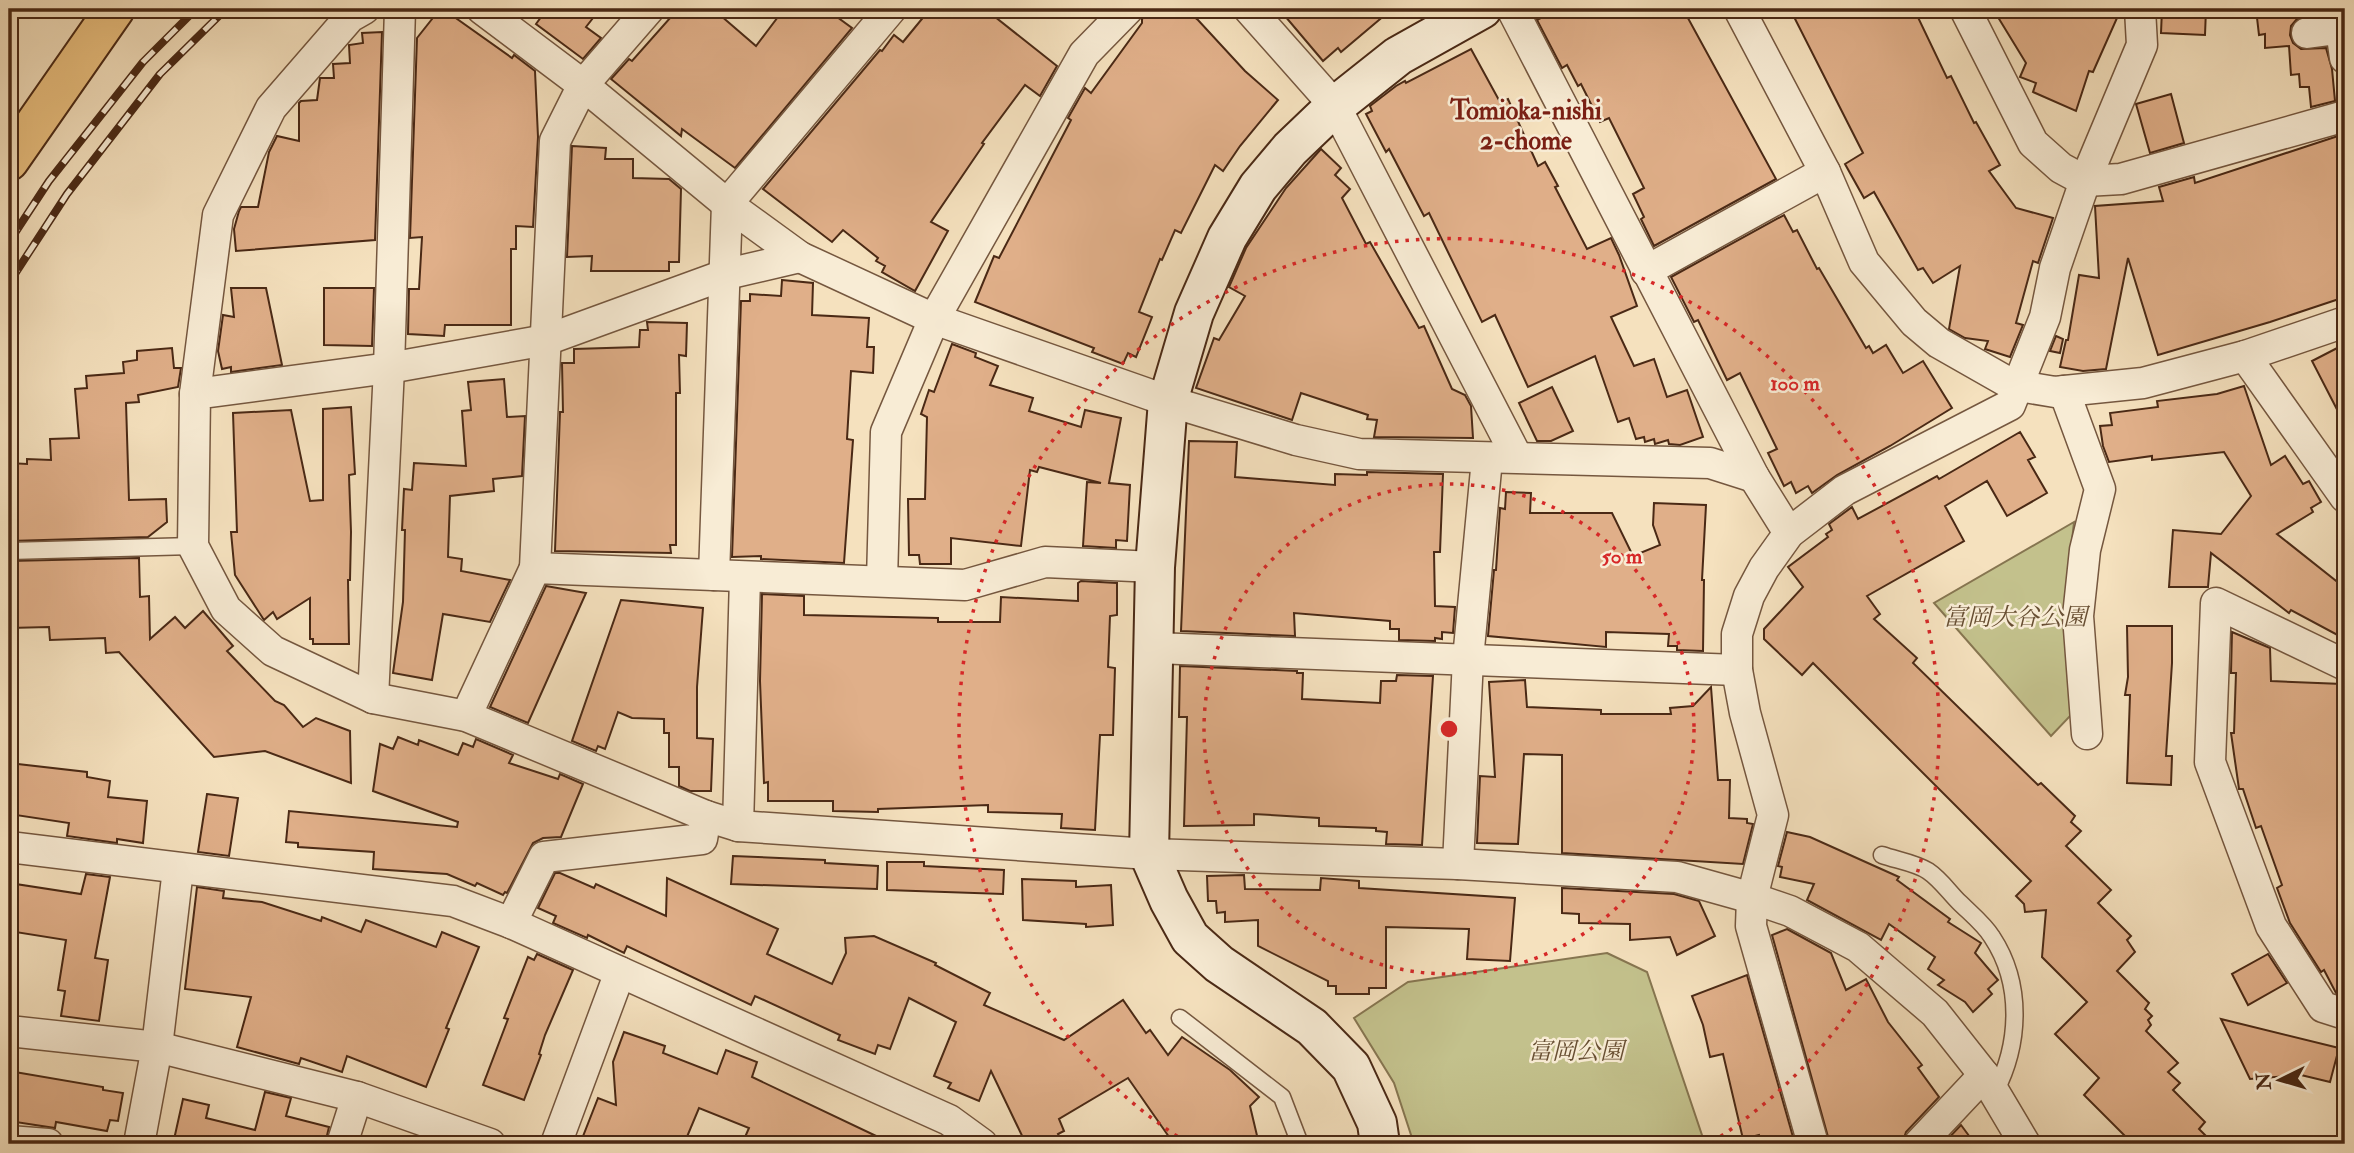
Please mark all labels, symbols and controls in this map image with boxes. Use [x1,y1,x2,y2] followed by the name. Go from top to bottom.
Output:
[1449,95,1602,157] district label: Tomioka-nishi 2-chome
[1770,370,1821,397] text: 100 m
[1602,543,1643,570] text: 50 m
[1943,602,2091,633] park label: 富岡大谷公園
[1437,717,1461,741] centre of rings
[1528,1036,1628,1067] park label: 富岡公園
[2246,1044,2316,1114] north arrow
[2251,1071,2277,1092] text: N

